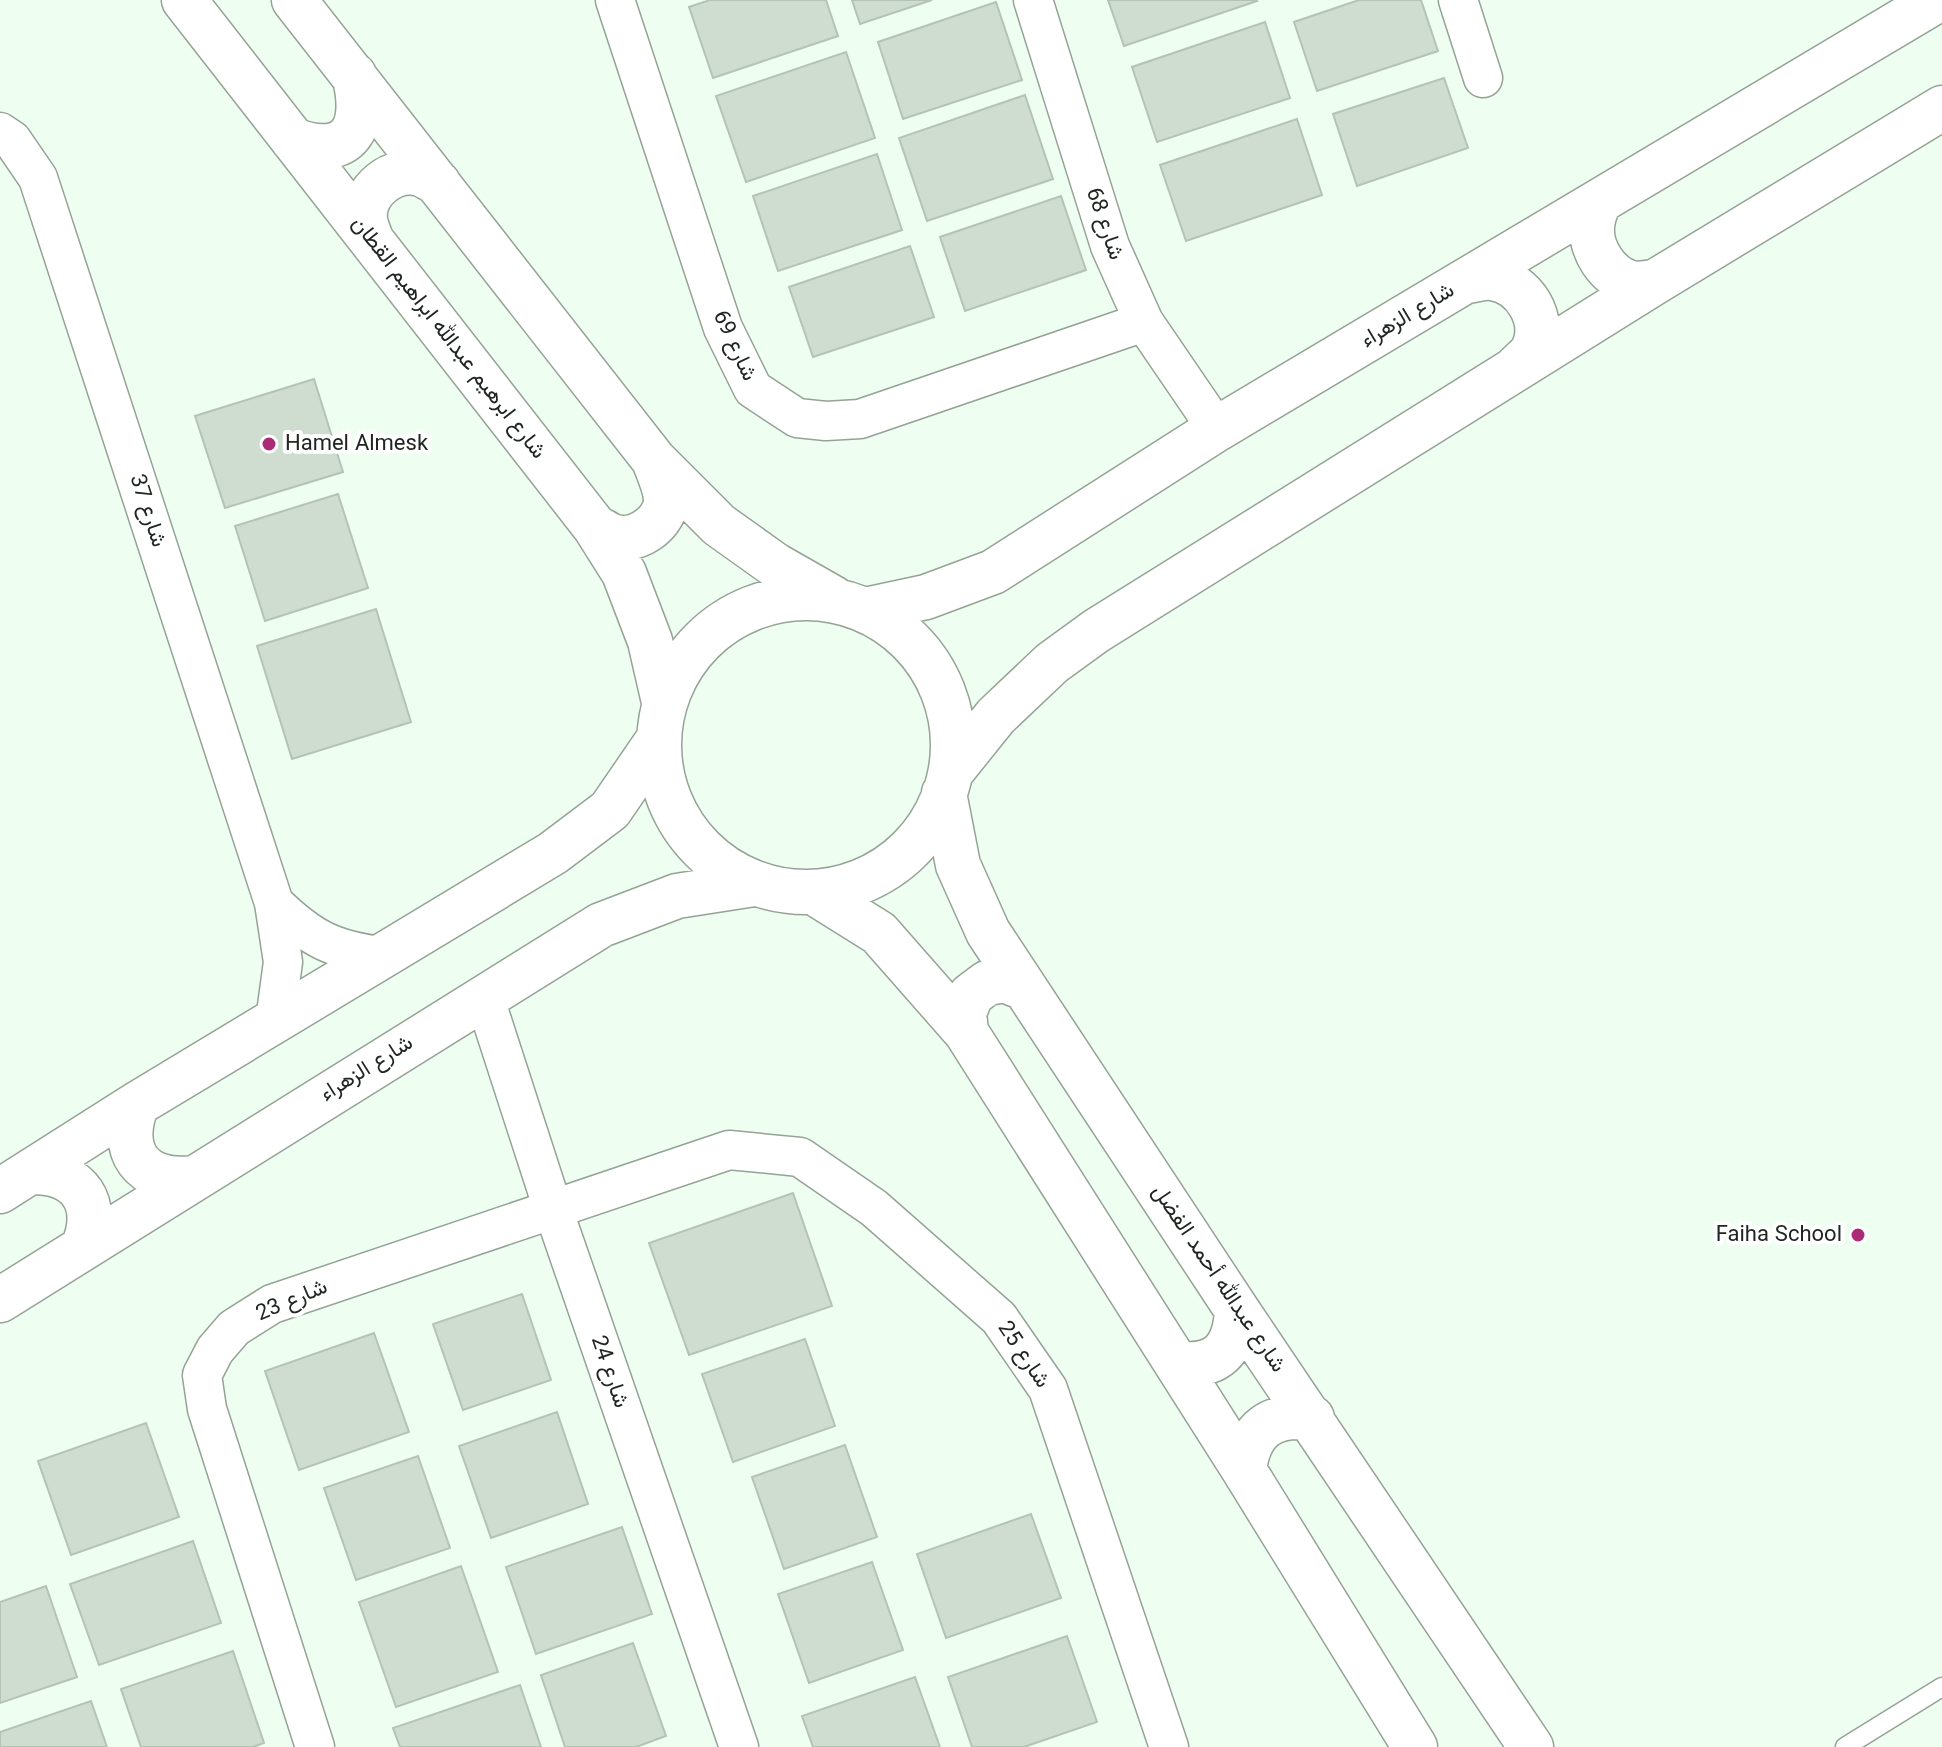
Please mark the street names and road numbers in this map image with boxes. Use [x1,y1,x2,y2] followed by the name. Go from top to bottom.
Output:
[1075,183,1133,265] street label: شارع 68
[342,209,554,467] street label: شارع ابرهيم عبدالله ابراهيم القطان
[1354,274,1462,358] street label: شارع الزهراء
[702,305,766,387] street label: شارع 69
[119,470,175,552] street label: شارع 37
[313,1026,421,1112] street label: شارع الزهراء
[1142,1178,1294,1380] street label: شارع عبدالله أحمد الفضل
[251,1270,333,1332] street label: شارع 23
[988,1314,1058,1396] street label: شارع 25
[580,1331,638,1413] street label: شارع 24

